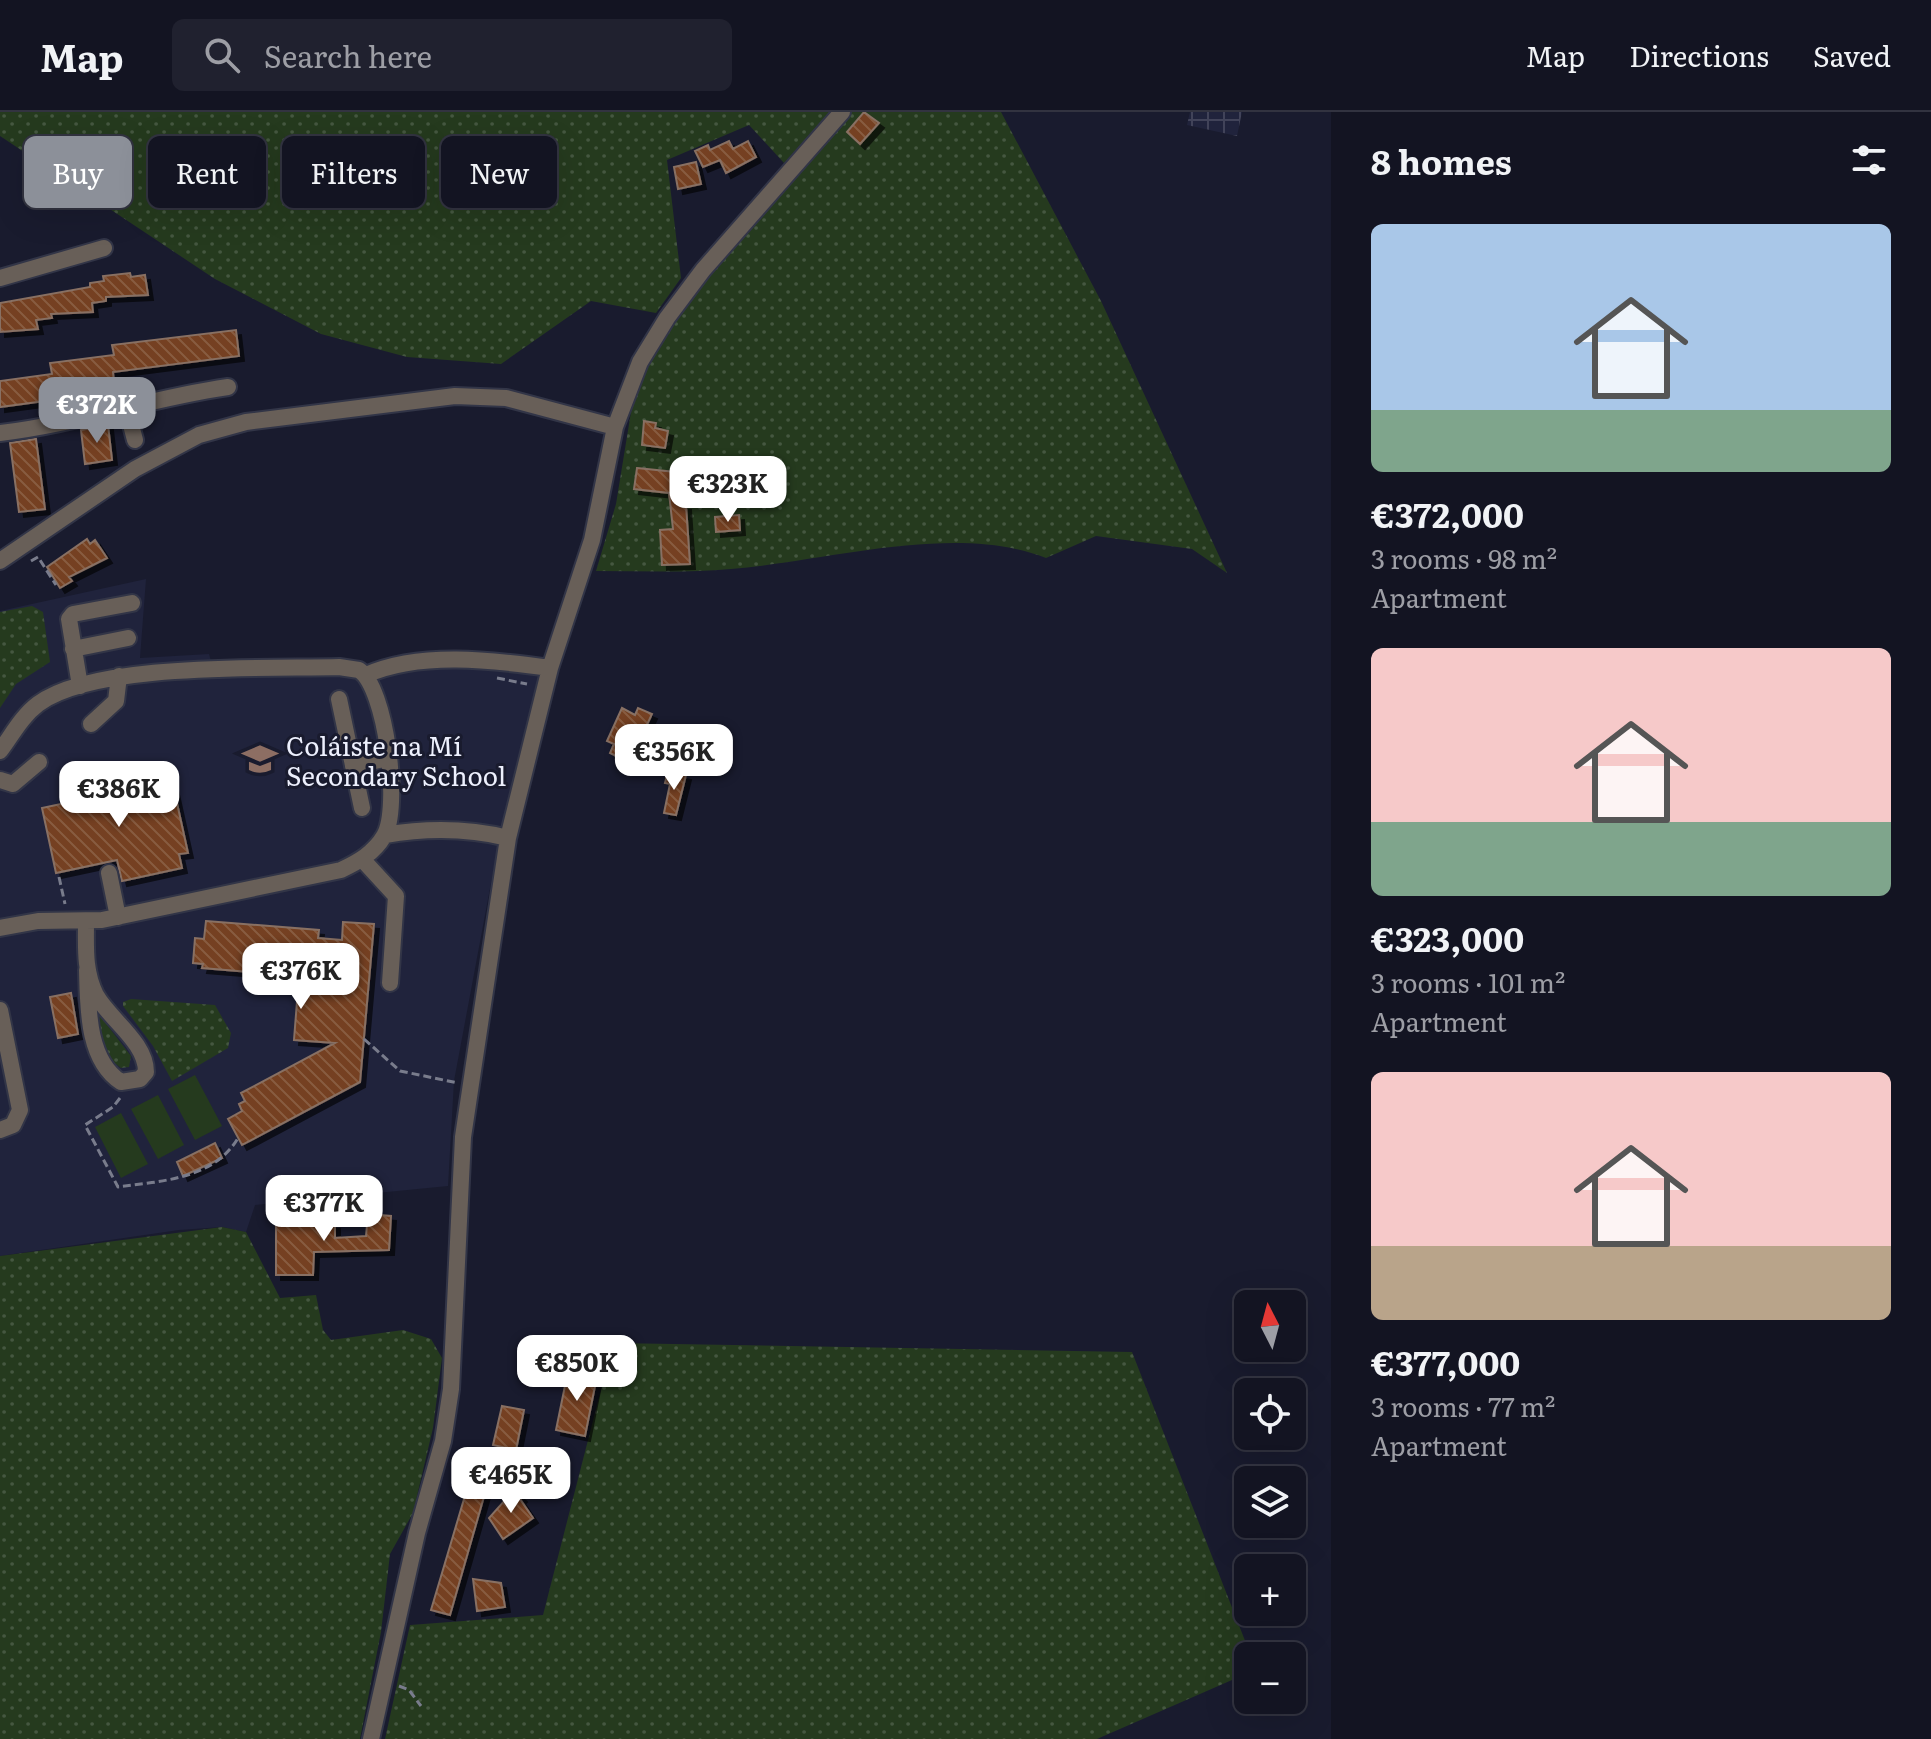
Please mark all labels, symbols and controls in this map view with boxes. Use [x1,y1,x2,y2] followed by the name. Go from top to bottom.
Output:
[172,19,732,91] search box
[40,27,124,84] text: Map
[200,33,244,77] icon: search
[264,33,432,77] text: Search here
[1526,34,1585,76] text: Map
[1629,34,1769,76] text: Directions
[1813,34,1891,76] text: Saved
[1371,135,1512,185] text: 8 homes
[24,136,132,208] chip: Buy
[148,136,266,208] chip: Rent
[282,136,425,208] chip: Filters
[441,136,557,208] chip: New
[1847,138,1891,182] icon: filters
[1559,276,1703,420] icon: home
[41,377,153,445] pin: €372K
[57,383,137,422] text: €372K
[672,456,784,524] pin: €323K
[687,462,769,501] text: €323K
[1371,488,1524,538] text: €372,000
[1371,538,1557,577] text: 3 rooms · 98 m²
[1371,577,1507,616] text: Apartment
[1559,700,1703,844] icon: home
[618,724,730,792] pin: €356K
[286,725,507,794] place label: Coláiste na Mí Secondary School
[633,730,715,769] text: €356K
[241,740,279,778] school or university icon: Coláiste na Mí Secondary School
[63,761,175,829] pin: €386K
[77,767,161,806] text: €386K
[1371,912,1524,962] text: €323,000
[245,943,357,1011] pin: €376K
[260,949,342,988] text: €376K
[1371,962,1565,1001] text: 3 rooms · 101 m²
[1371,1001,1507,1040] text: Apartment
[1559,1124,1703,1268] icon: home
[268,1175,380,1243] pin: €377K
[284,1181,364,1220] text: €377K
[1234,1290,1306,1362] north arrow
[1234,1290,1306,1714] map controls
[521,1335,633,1403] pin: €850K
[1371,1336,1520,1386] text: €377,000
[535,1341,619,1380] text: €850K
[1234,1378,1306,1450] button: locate
[1371,1386,1555,1425] text: 3 rooms · 77 m²
[1371,1425,1507,1464] text: Apartment
[455,1447,567,1515] pin: €465K
[469,1453,553,1492] text: €465K
[1234,1466,1306,1538] button: layers
[1234,1554,1306,1626] button: +
[1234,1642,1306,1714] button: −

